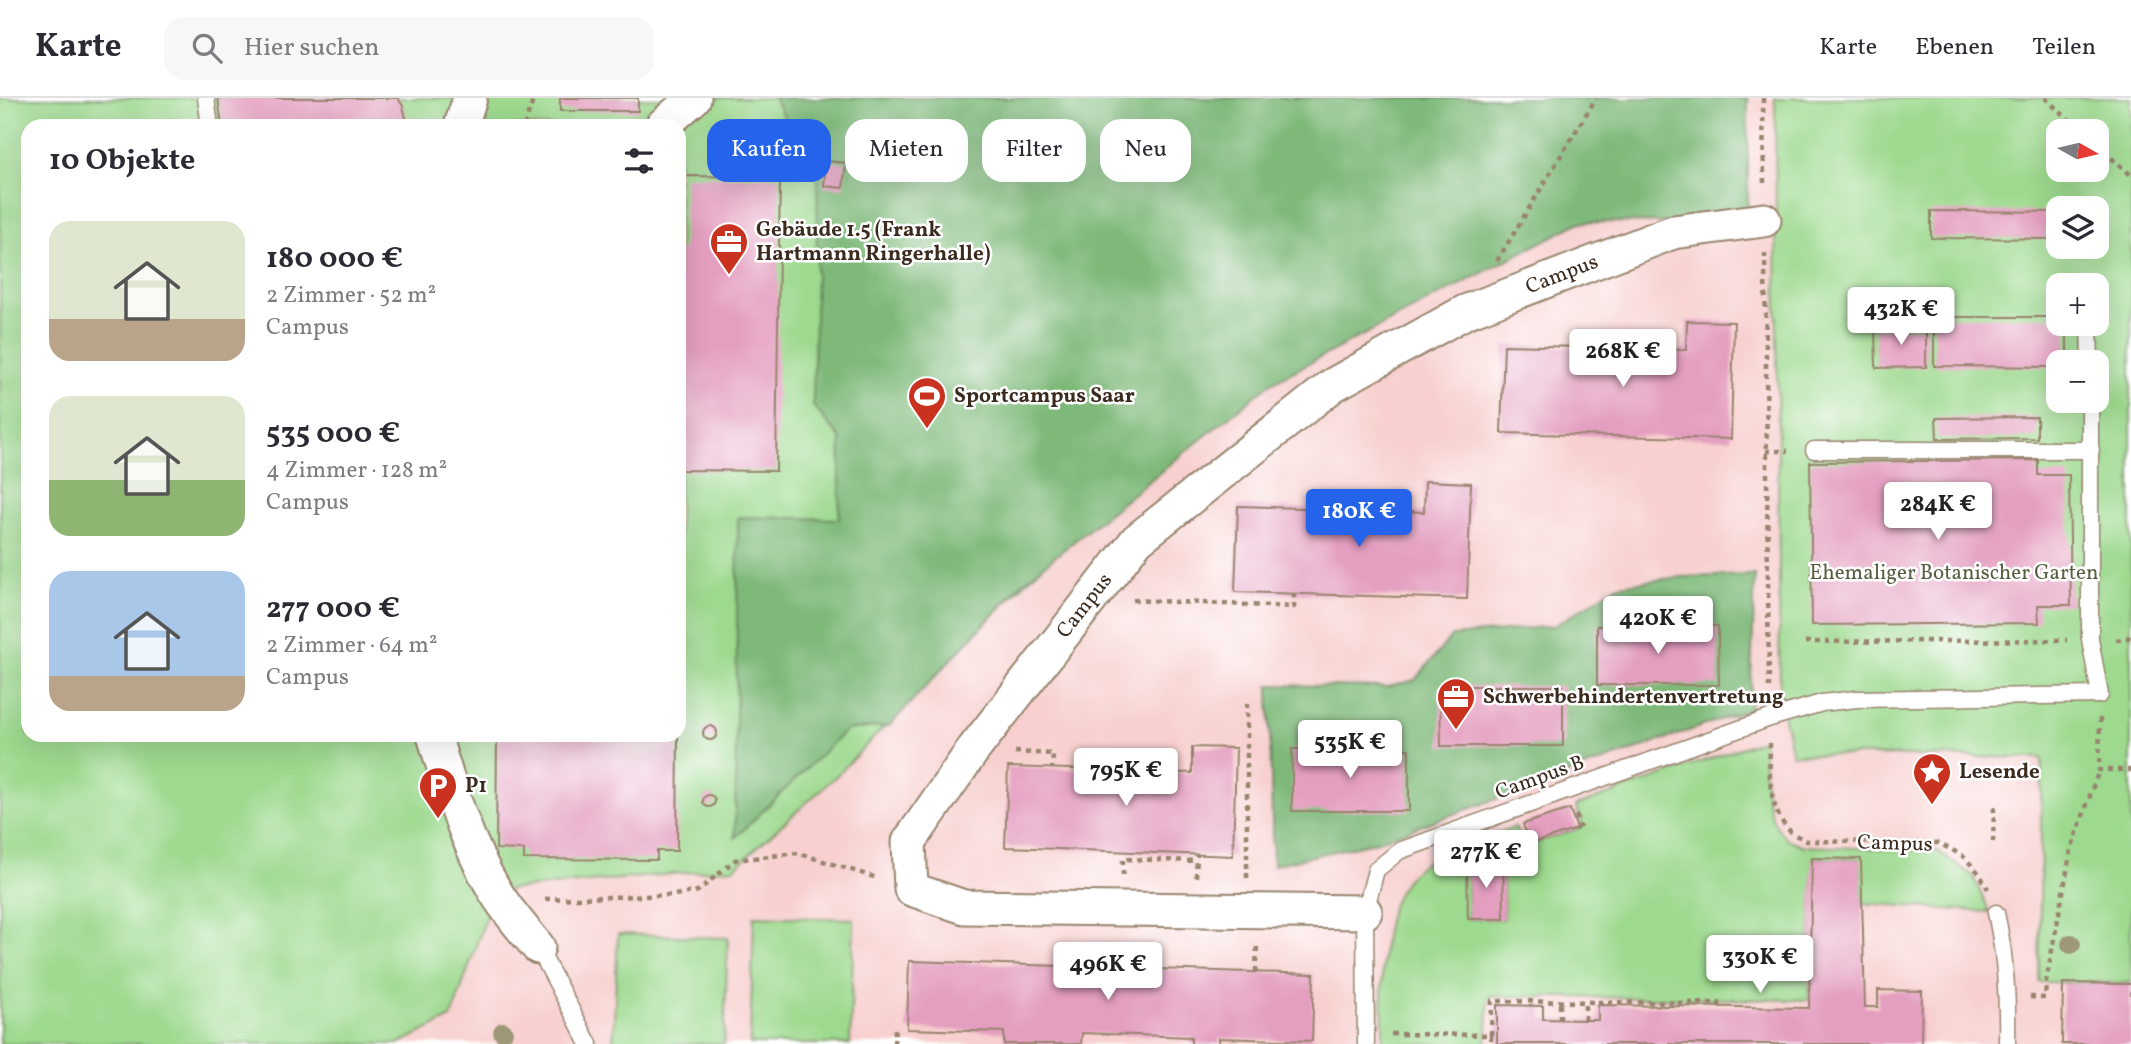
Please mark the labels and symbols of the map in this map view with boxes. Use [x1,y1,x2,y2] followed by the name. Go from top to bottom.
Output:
[2046,119,2109,182] north arrow
[756,216,991,269] place label: Gebäude 1.5 (Frank Hartmann Ringerhalle)
[708,221,750,276] office icon: Gebäude 1.5 (Frank Hartmann Ringerhalle)
[1522,248,1603,302] street label: Campus
[1844,288,1958,347] pin: 432K €
[1566,330,1680,389] pin: 268K €
[906,375,948,430] sports icon: Sportcampus Saar
[954,382,1135,411] place label: Sportcampus Saar
[1881,482,1995,542] pin: 284K €
[1302,490,1416,549] pin: 180K €
[1810,559,2098,588] park label: Ehemaliger Botanischer Garten
[1050,567,1120,645] street label: Campus
[1601,596,1715,656] pin: 420K €
[1435,676,1477,731] office icon: Schwerbehindertenvertretung
[1483,683,1784,712] place label: Schwerbehindertenvertretung
[1293,720,1407,780] pin: 535K €
[1069,748,1183,808] pin: 795K €
[1491,748,1589,808] street label: Campus B
[1911,751,1953,806] place icon: Lesende
[1959,758,2040,787] place label: Lesende
[417,765,459,820] parking icon: P1
[465,772,487,801] place label: P1
[1857,828,1933,860] street label: Campus
[1429,830,1543,890] pin: 277K €
[1703,936,1817,995] pin: 330K €
[1051,942,1165,1002] pin: 496K €

